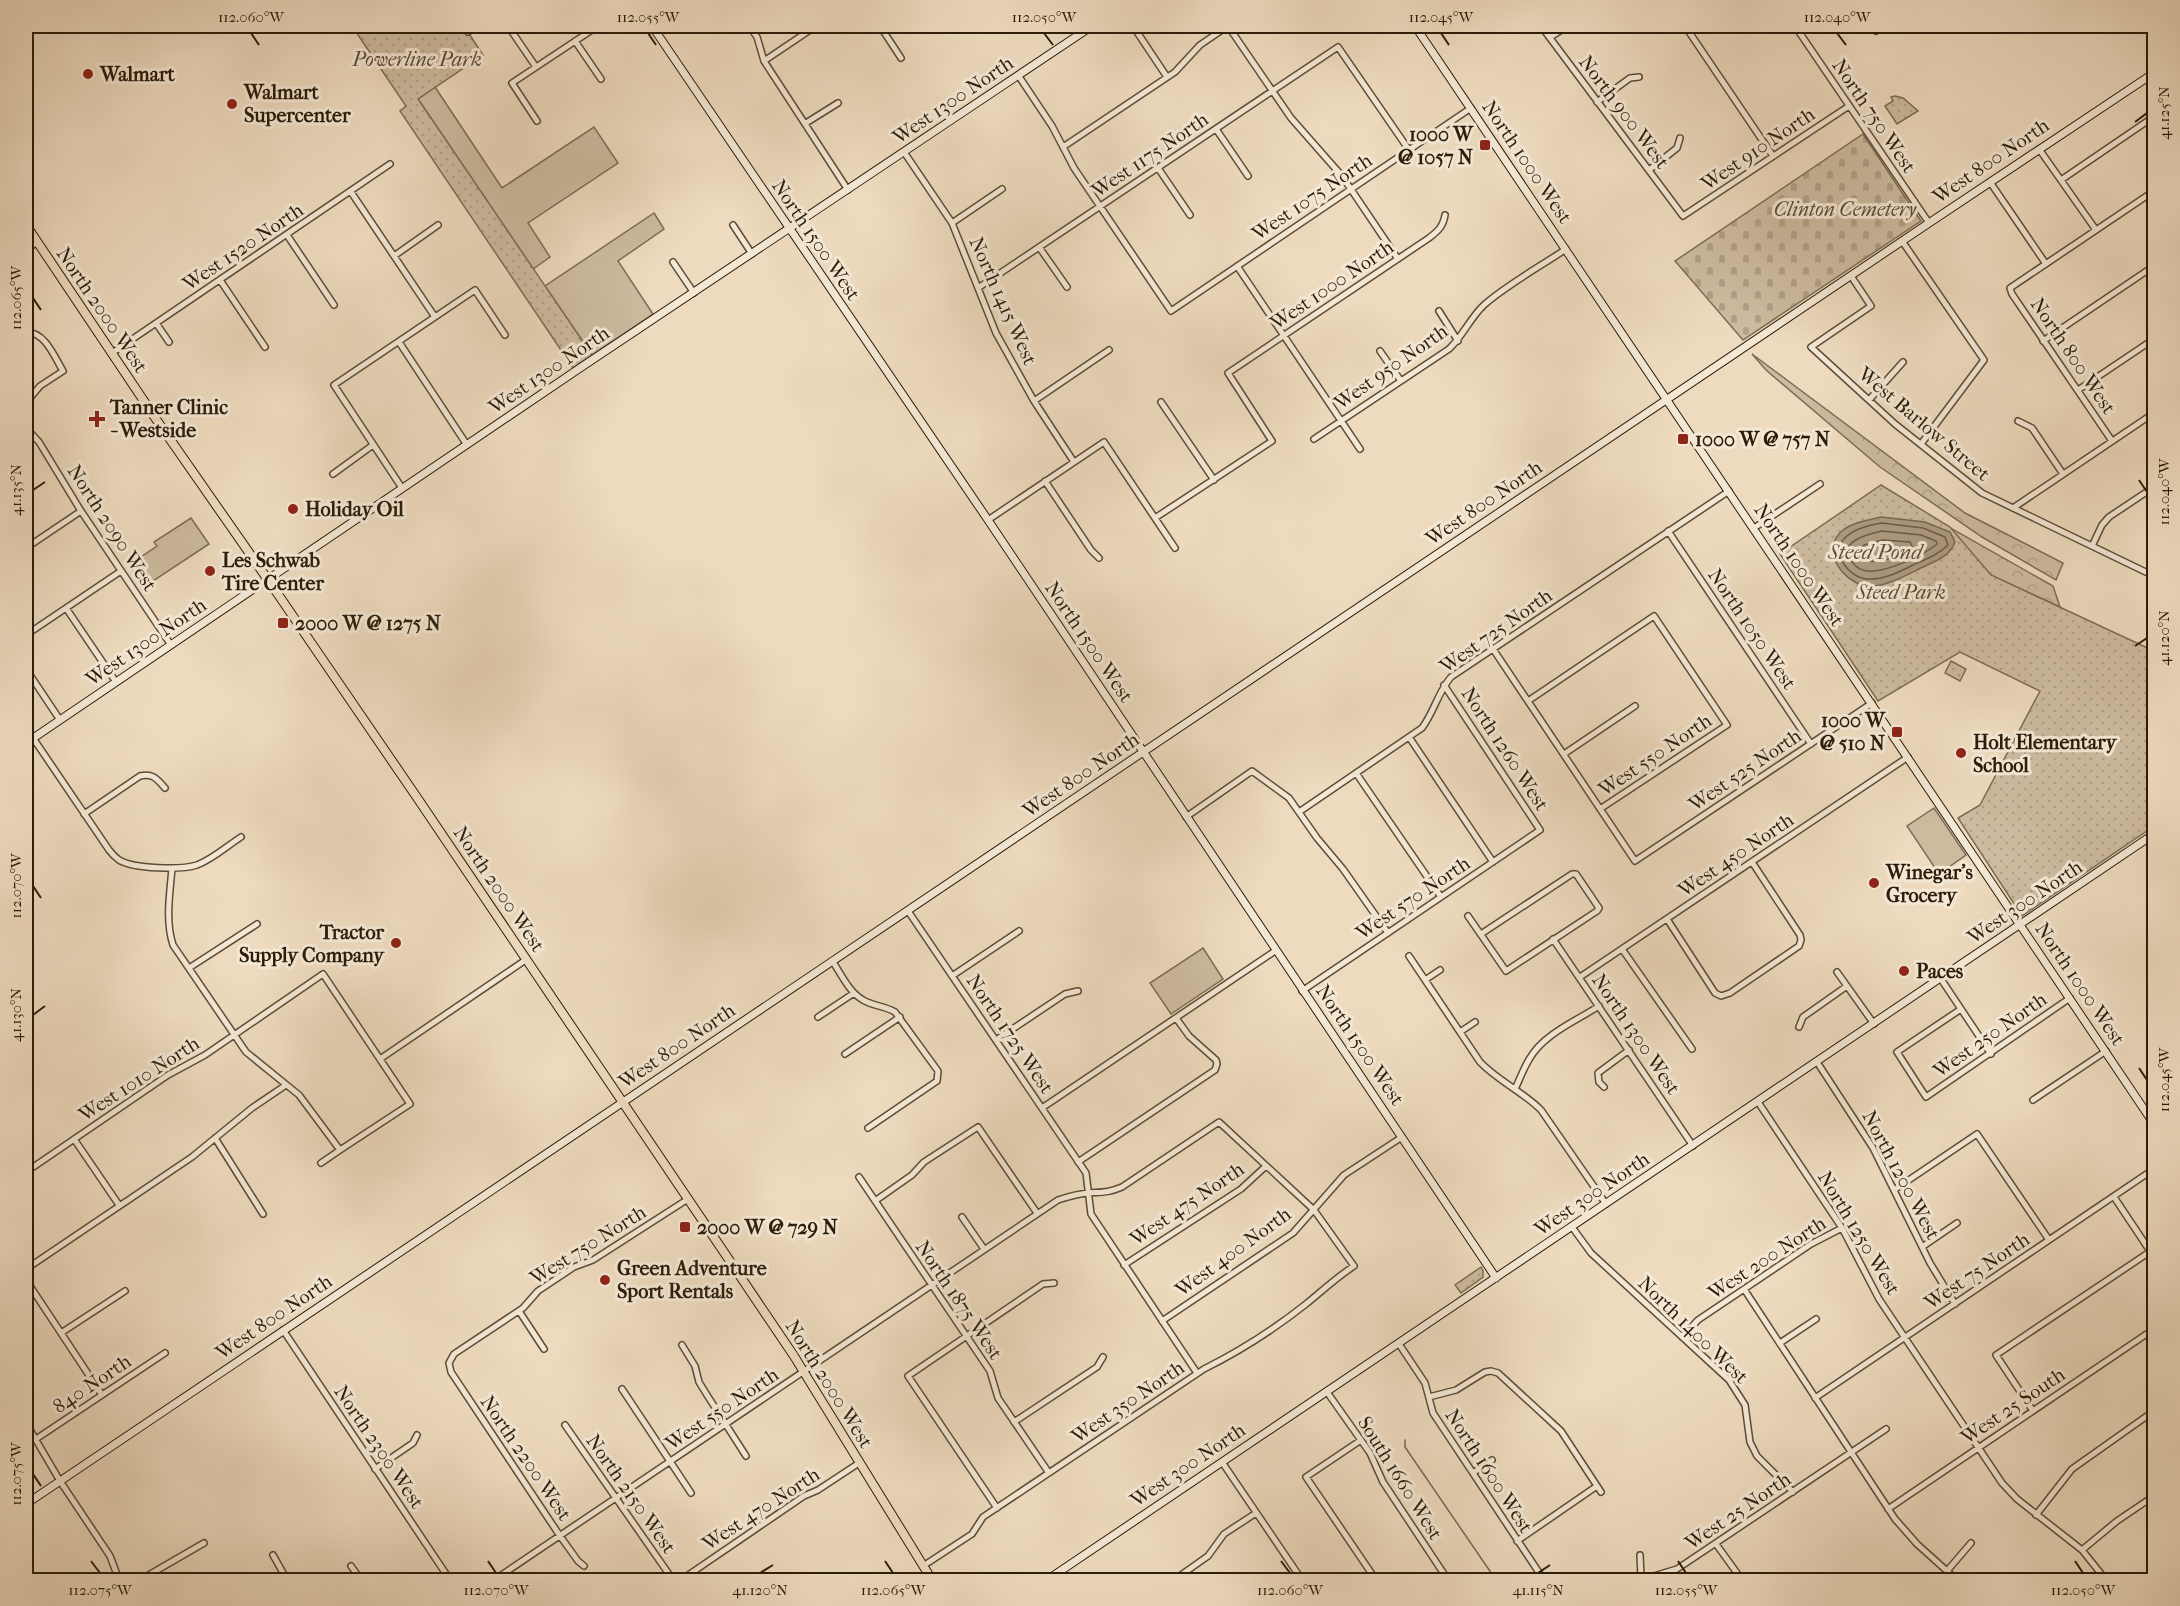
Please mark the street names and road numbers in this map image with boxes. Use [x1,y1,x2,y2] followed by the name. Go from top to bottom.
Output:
[887,51,1018,149] street label: West 1300 North
[1574,51,1674,173] street label: North 900 West
[1827,55,1921,177] street label: North 750 West
[1477,96,1577,228] street label: North 1000 West
[1696,102,1820,196] street label: West 910 North
[1087,107,1213,203] street label: West 1175 North
[1928,113,2054,209] street label: West 800 North
[1247,148,1377,246] street label: West 1075 North
[767,175,865,305] street label: North 1500 West
[178,198,308,296] street label: West 1520 North
[964,233,1042,369] street label: North 1415 West
[1265,235,1398,335] street label: West 1000 North
[52,243,152,377] street label: North 2000 West
[2026,294,2120,418] street label: North 800 West
[1329,319,1453,415] street label: West 950 North
[483,321,614,419] street label: West 1300 North
[1853,362,1994,486] street label: West Barlow Street
[1421,455,1547,551] street label: West 800 North
[63,461,161,595] street label: North 2090 West
[1749,499,1849,631] street label: North 1000 West
[1703,564,1801,694] street label: North 1050 West
[1040,577,1138,707] street label: North 1500 West
[1435,583,1557,679] street label: West 725 North
[80,593,211,691] street label: West 1300 North
[1457,683,1553,815] street label: North 1260 West
[1593,708,1716,802] street label: West 550 North
[1684,724,1806,817] street label: West 525 North
[1018,727,1144,823] street label: West 800 North
[1673,808,1799,903] street label: West 450 North
[449,822,549,956] street label: North 2000 West
[1351,851,1475,945] street label: West 570 North
[1962,855,2087,949] street label: West 300 North
[2030,918,2130,1050] street label: North 1000 West
[1587,969,1685,1099] street label: North 1300 West
[962,970,1058,1098] street label: North 1725 West
[1311,980,1409,1110] street label: North 1500 West
[1928,987,2052,1083] street label: West 250 North
[614,998,740,1094] street label: West 800 North
[74,1031,204,1127] street label: West 1010 North
[1857,1107,1945,1243] street label: North 1200 West
[1529,1147,1654,1241] street label: West 300 North
[1125,1157,1249,1251] street label: West 475 North
[1813,1167,1905,1299] street label: North 1250 West
[525,1200,651,1290] street label: West 750 North
[1170,1202,1296,1302] street label: West 400 North
[1703,1211,1831,1305] street label: West 200 North
[1919,1227,2034,1315] street label: West 75 North
[911,1236,1007,1364] street label: North 1875 West
[211,1269,337,1365] street label: West 800 North
[1633,1272,1753,1388] street label: North 1400 West
[780,1316,878,1452] street label: North 2000 West
[49,1349,136,1418] street label: 840 North
[1066,1355,1189,1449] street label: West 350 North
[660,1362,783,1456] street label: West 550 North
[1956,1362,2070,1450] street label: West 25 South
[329,1381,429,1513] street label: North 2300 West
[476,1391,576,1525] street label: North 2200 West
[1440,1405,1538,1537] street label: North 1600 West
[1353,1412,1447,1544] street label: South 1660 West
[1125,1418,1250,1512] street label: West 300 North
[581,1430,681,1558] street label: North 2150 West
[697,1462,824,1556] street label: West 470 North
[1680,1467,1796,1555] street label: West 25 North

